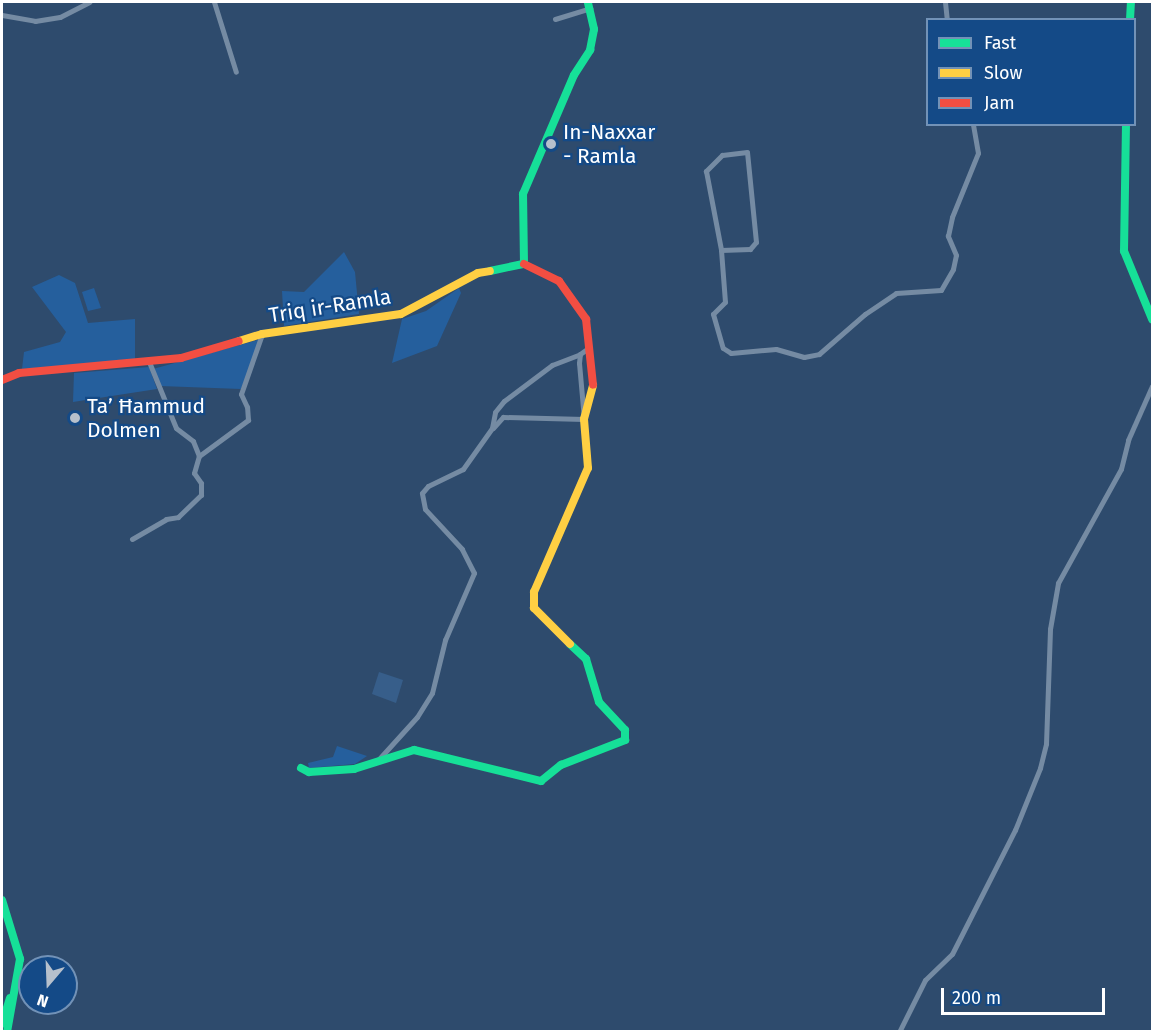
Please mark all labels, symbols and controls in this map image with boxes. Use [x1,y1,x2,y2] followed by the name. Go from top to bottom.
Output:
[926,18,1136,126] legend
[984,32,1016,54] text: Fast
[984,62,1022,84] text: Slow
[984,92,1015,114] text: Jam
[563,119,655,169] place label: In-Naxxar - Ramla
[544,137,558,151] marker: In-Naxxar - Ramla
[267,284,393,328] street label: Triq ir-Ramla
[87,393,205,443] place label: Ta’ Ħammud Dolmen
[68,411,82,425] marker: Ta’ Ħammud Dolmen
[18,955,78,1015] north arrow
[944,976,1108,1014] scale bar
[952,987,1001,1009] text: 200 m
[35,990,51,1011] text: N

